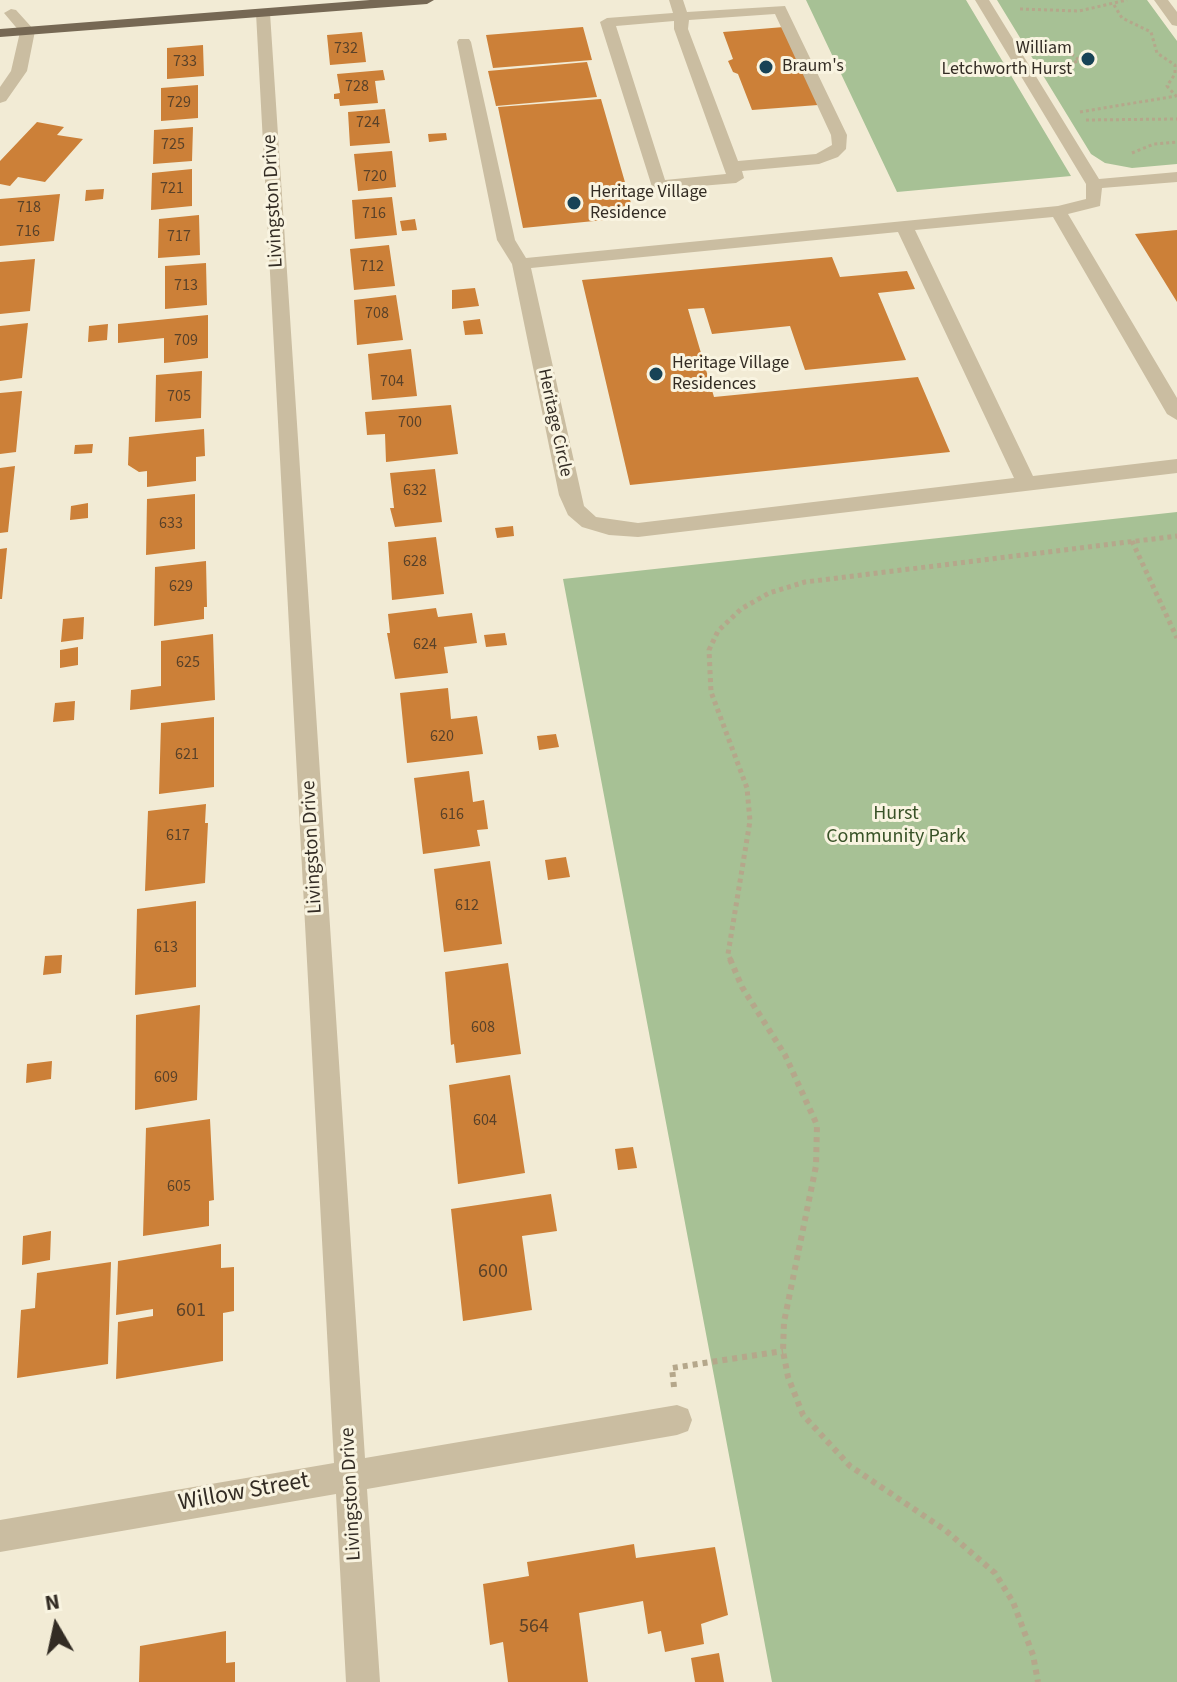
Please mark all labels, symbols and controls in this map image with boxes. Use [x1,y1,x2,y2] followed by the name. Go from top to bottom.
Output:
[942,38,1072,80] place label: William Letchworth Hurst
[334,39,358,59] house number: 732
[1079,50,1097,68] marker: William Letchworth Hurst
[173,52,197,72] house number: 733
[782,56,844,78] place label: Braum's
[757,58,775,76] marker: Braum's
[345,77,369,97] house number: 728
[167,93,191,113] house number: 729
[356,113,380,133] house number: 724
[259,134,289,268] street label: Livingston Drive
[161,135,185,155] house number: 725
[363,167,387,187] house number: 720
[160,179,184,199] house number: 721
[590,182,707,224] place label: Heritage Village Residence
[565,194,583,212] marker: Heritage Village Residence
[17,198,41,218] house number: 718
[362,204,386,224] house number: 716
[16,222,40,242] house number: 716
[167,227,191,247] house number: 717
[360,257,384,277] house number: 712
[174,276,198,296] house number: 713
[365,304,389,324] house number: 708
[174,331,198,351] house number: 709
[672,353,789,396] place label: Heritage Village Residences
[647,365,665,383] marker: Heritage Village Residences
[532,367,576,479] street label: Heritage Circle
[380,372,404,392] house number: 704
[167,387,191,407] house number: 705
[398,413,422,433] house number: 700
[403,481,427,501] house number: 632
[159,514,183,534] house number: 633
[403,552,427,572] house number: 628
[169,577,193,597] house number: 629
[413,635,437,655] house number: 624
[176,653,200,673] house number: 625
[430,727,454,747] house number: 620
[175,745,199,765] house number: 621
[298,780,328,914] street label: Livingston Drive
[826,803,966,850] park label: Hurst Community Park
[440,805,464,825] house number: 616
[166,826,190,846] house number: 617
[455,896,479,916] house number: 612
[154,938,178,958] house number: 613
[471,1018,495,1038] house number: 608
[154,1068,178,1088] house number: 609
[473,1111,497,1131] house number: 604
[167,1177,191,1197] house number: 605
[478,1261,508,1285] house number: 600
[176,1300,206,1324] house number: 601
[337,1427,367,1561] street label: Livingston Drive
[176,1467,312,1519] street label: Willow Street
[43,1585,62,1619] text: N
[16,1586,96,1666] north arrow
[519,1616,549,1640] house number: 564

